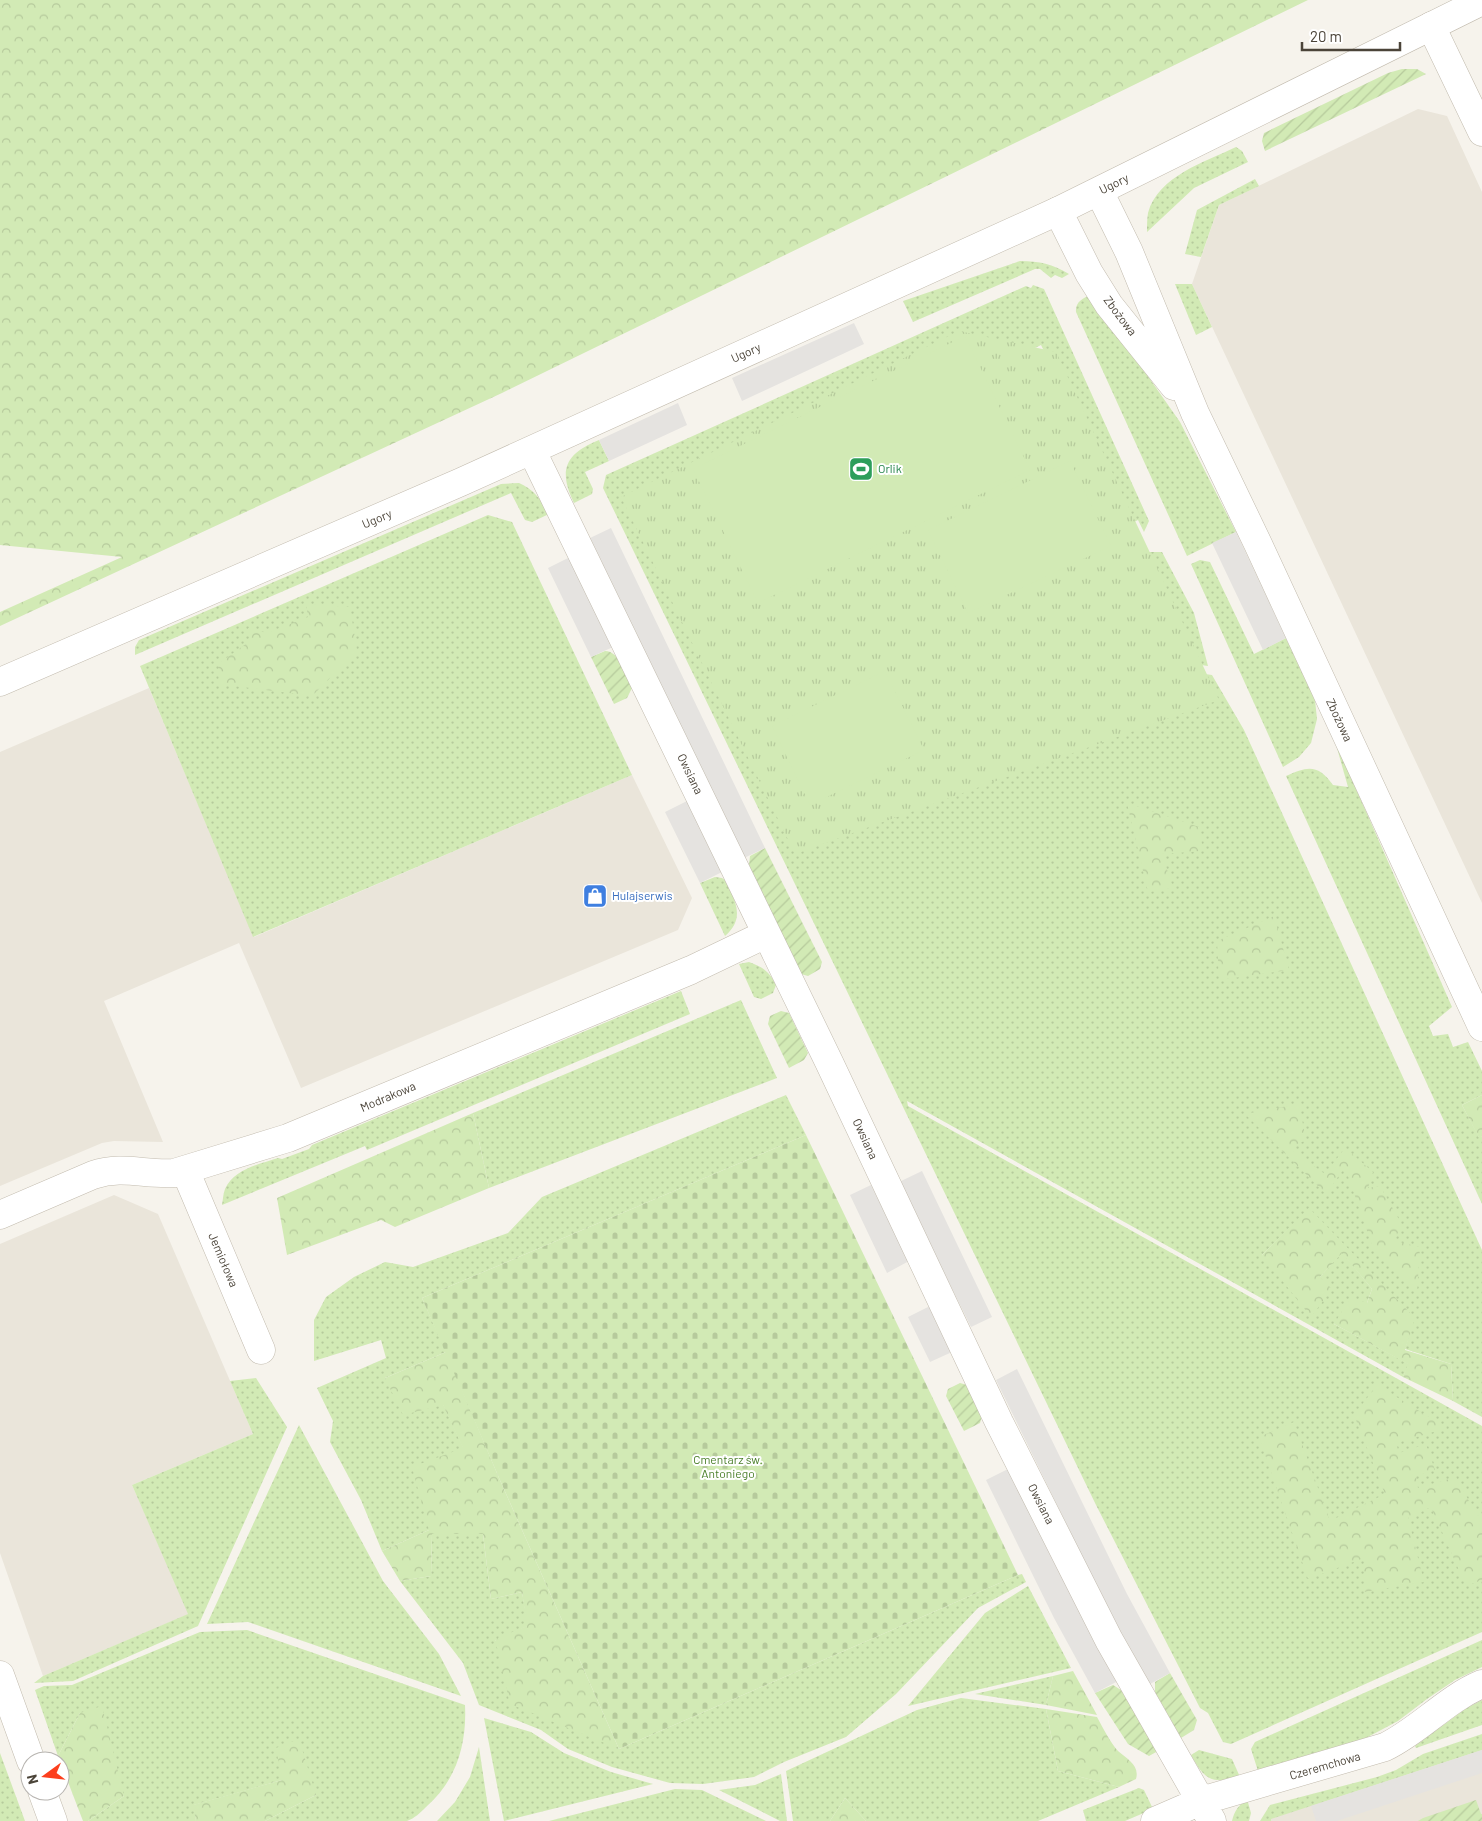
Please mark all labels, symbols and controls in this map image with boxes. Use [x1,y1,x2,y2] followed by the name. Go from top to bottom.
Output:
[1302,20,1400,52] scale bar
[1310,27,1342,45] text: 20 m
[1097,170,1131,196] street label: Ugory
[1101,293,1140,338] street label: Zbożowa
[729,339,763,365] street label: Ugory
[848,456,874,482] sports icon: Orlik
[878,461,902,475] place label: Orlik
[360,505,394,531] street label: Ugory
[1324,696,1356,743] street label: Zbożowa
[675,751,707,796] street label: Owsiana
[582,883,608,909] shop icon: Hulajserwis
[612,888,673,902] place label: Hulajserwis
[358,1078,417,1114] street label: Modrakowa
[850,1116,881,1161] street label: Owsiana
[206,1230,242,1289] street label: Jemiołowa
[693,1452,763,1480] park label: Cmentarz św. Antoniego
[1026,1481,1058,1526] street label: Owsiana
[1288,1748,1362,1782] street label: Czeremchowa
[20,1751,70,1801] north arrow
[23,1773,41,1786] text: N

